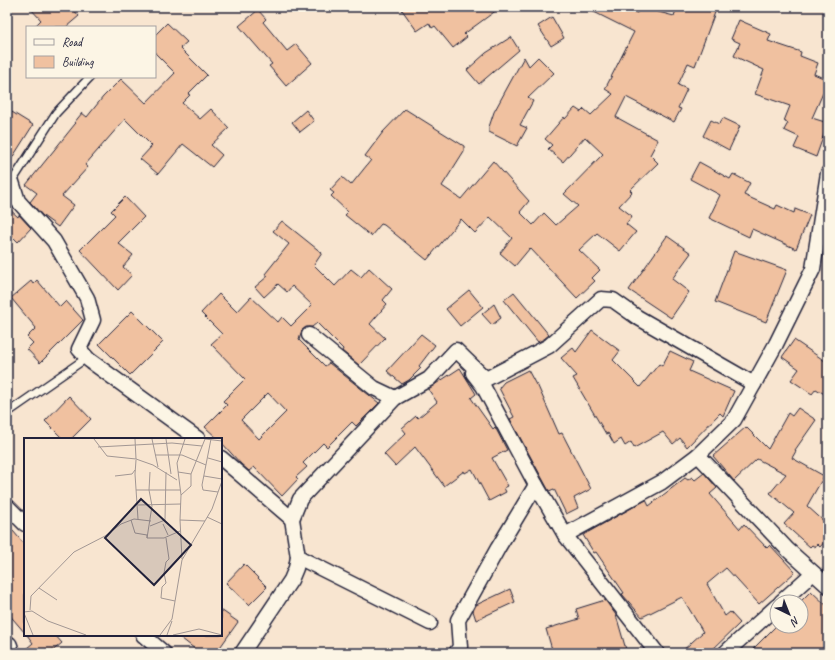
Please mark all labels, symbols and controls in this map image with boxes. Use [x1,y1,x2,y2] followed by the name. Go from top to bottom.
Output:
[26,26,156,78] legend
[62,34,84,50] text: Road
[62,54,94,70] text: Building
[24,438,222,636] inset map
[769,594,809,634] north arrow
[787,614,803,630] text: N

